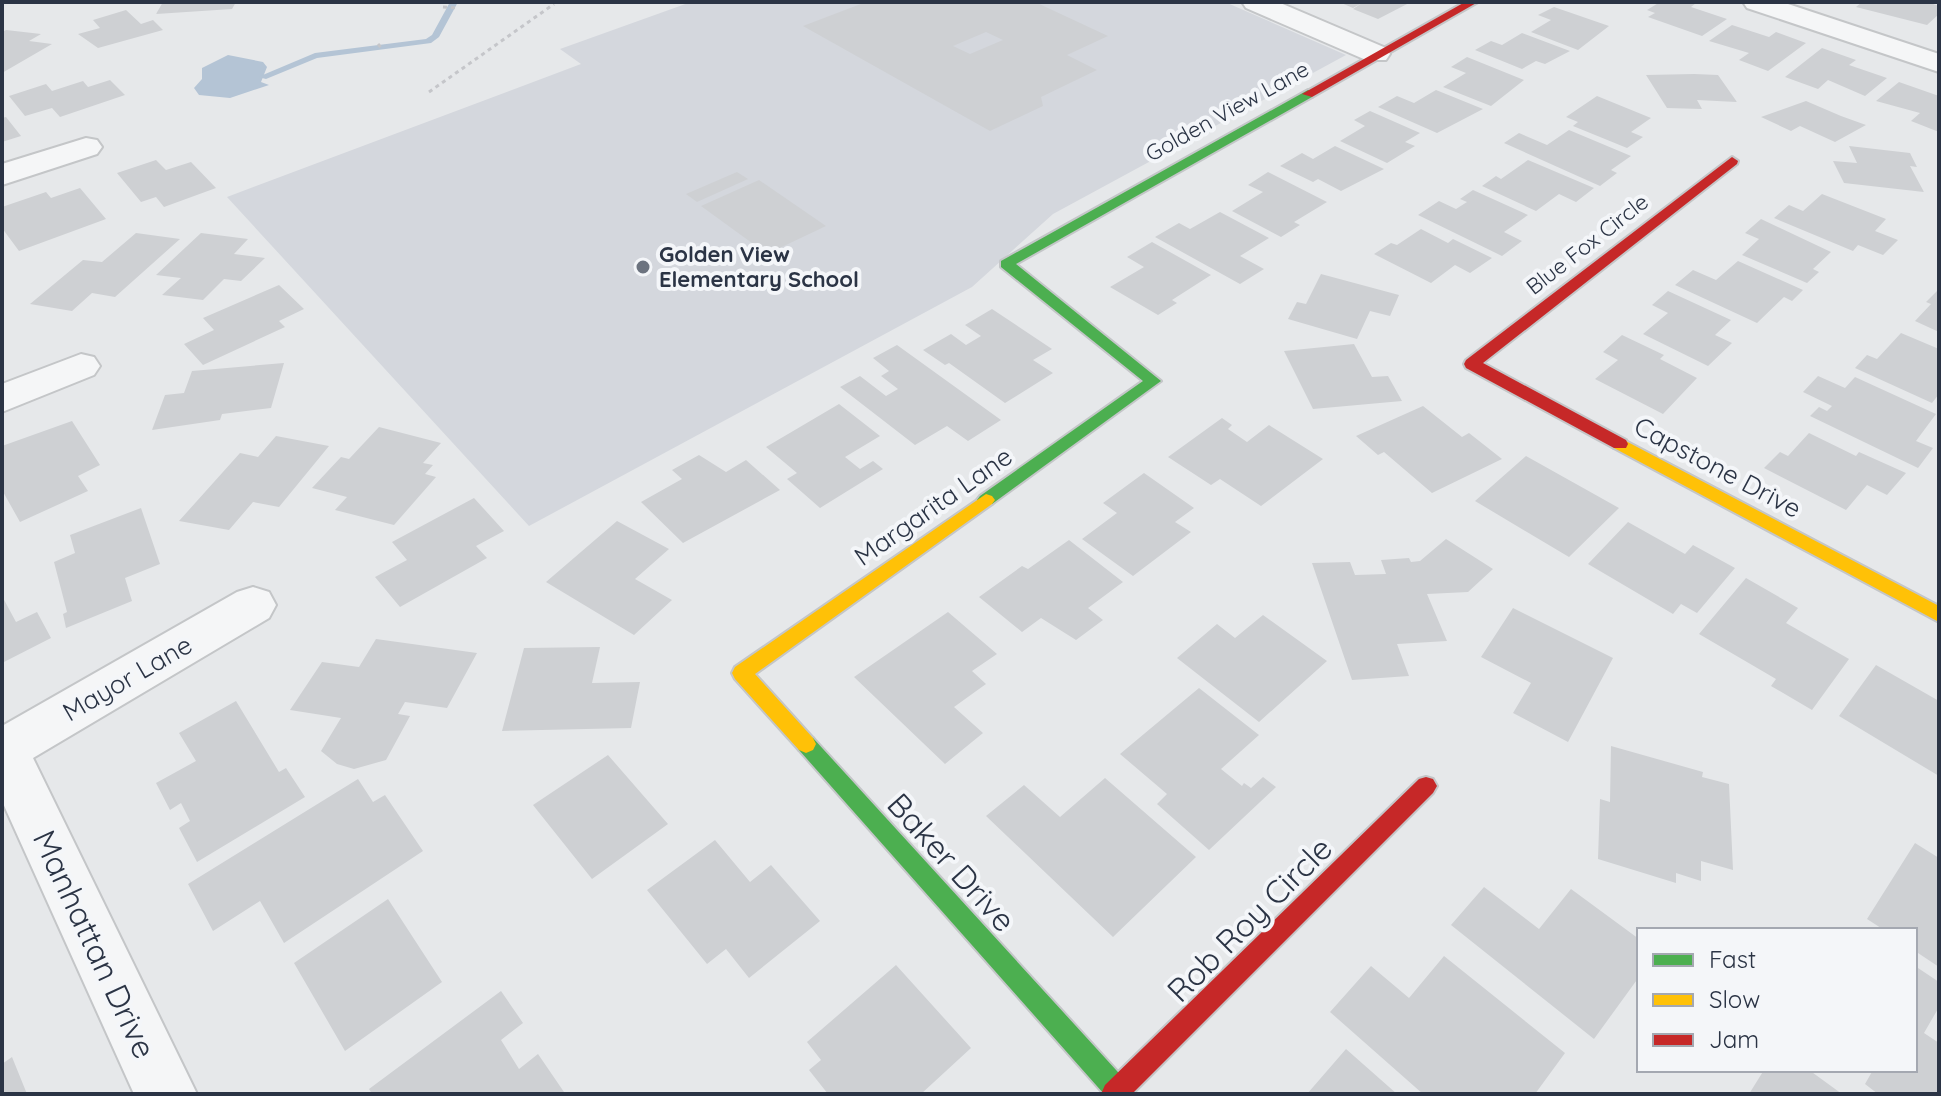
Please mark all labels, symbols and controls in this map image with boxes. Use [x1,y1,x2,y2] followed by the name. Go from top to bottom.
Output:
[1140,55,1314,167] street label: Golden View Lane
[1520,188,1654,300] street label: Blue Fox Circle
[659,240,859,293] place label: Golden View Elementary School
[634,258,652,276] marker: Golden View Elementary School
[1629,409,1807,525] street label: Capstone Drive
[848,439,1018,573] street label: Margarita Lane
[56,628,198,728] street label: Mayor Lane
[879,784,1025,940] street label: Baker Drive
[25,823,165,1065] street label: Manhattan Drive
[1158,828,1340,1010] street label: Rob Roy Circle
[1637,928,1917,1072] legend
[1709,944,1756,974] text: Fast
[1709,984,1760,1014] text: Slow
[1709,1024,1759,1054] text: Jam

